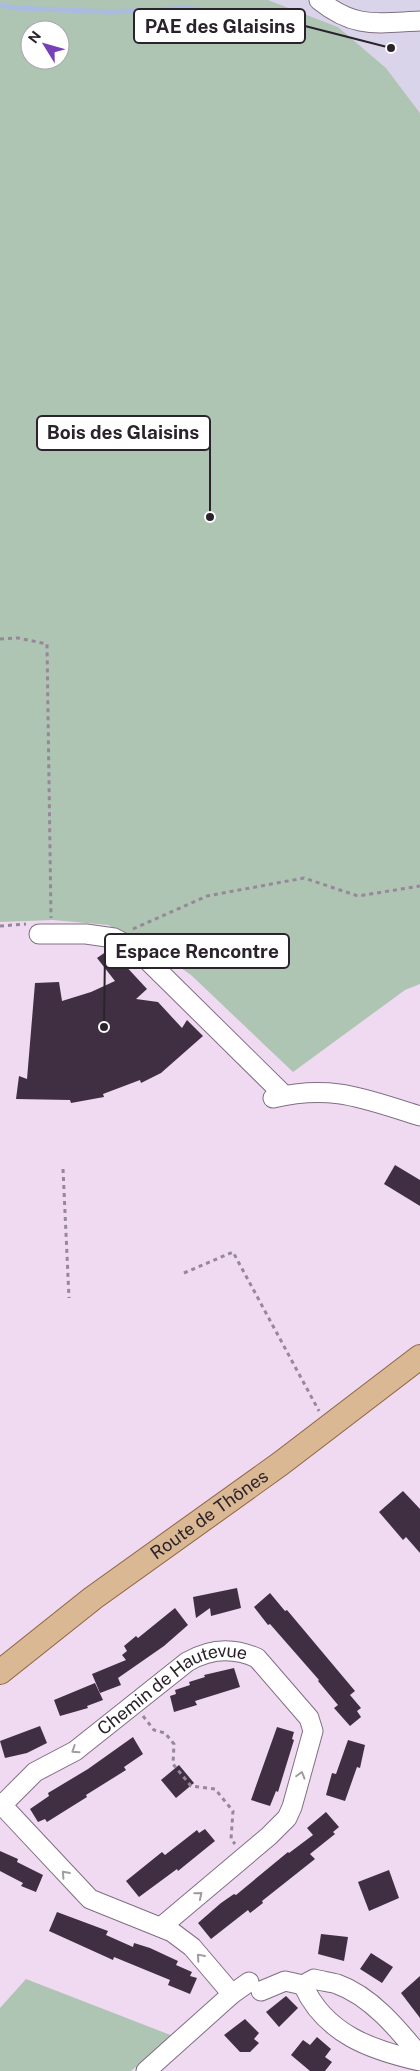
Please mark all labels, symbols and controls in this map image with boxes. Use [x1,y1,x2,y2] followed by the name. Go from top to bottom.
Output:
[134,9,305,43] callout: PAE des Glaisins
[145,15,295,37] text: PAE des Glaisins
[20,20,70,70] north arrow
[25,28,44,46] text: N
[37,416,210,450] callout: Bois des Glaisins
[47,421,199,443] text: Bois des Glaisins
[105,934,289,968] callout: Espace Rencontre
[115,940,279,962] text: Espace Rencontre
[146,1465,272,1563] street label: Route de Thônes
[93,1640,249,1739] street label: Chemin de Hautevue
[71,1744,81,1753] one-way arrow
[295,1771,306,1779] one-way arrow
[62,1870,71,1879] one-way arrow
[193,1892,202,1901] one-way arrow
[198,1954,206,1963] one-way arrow

